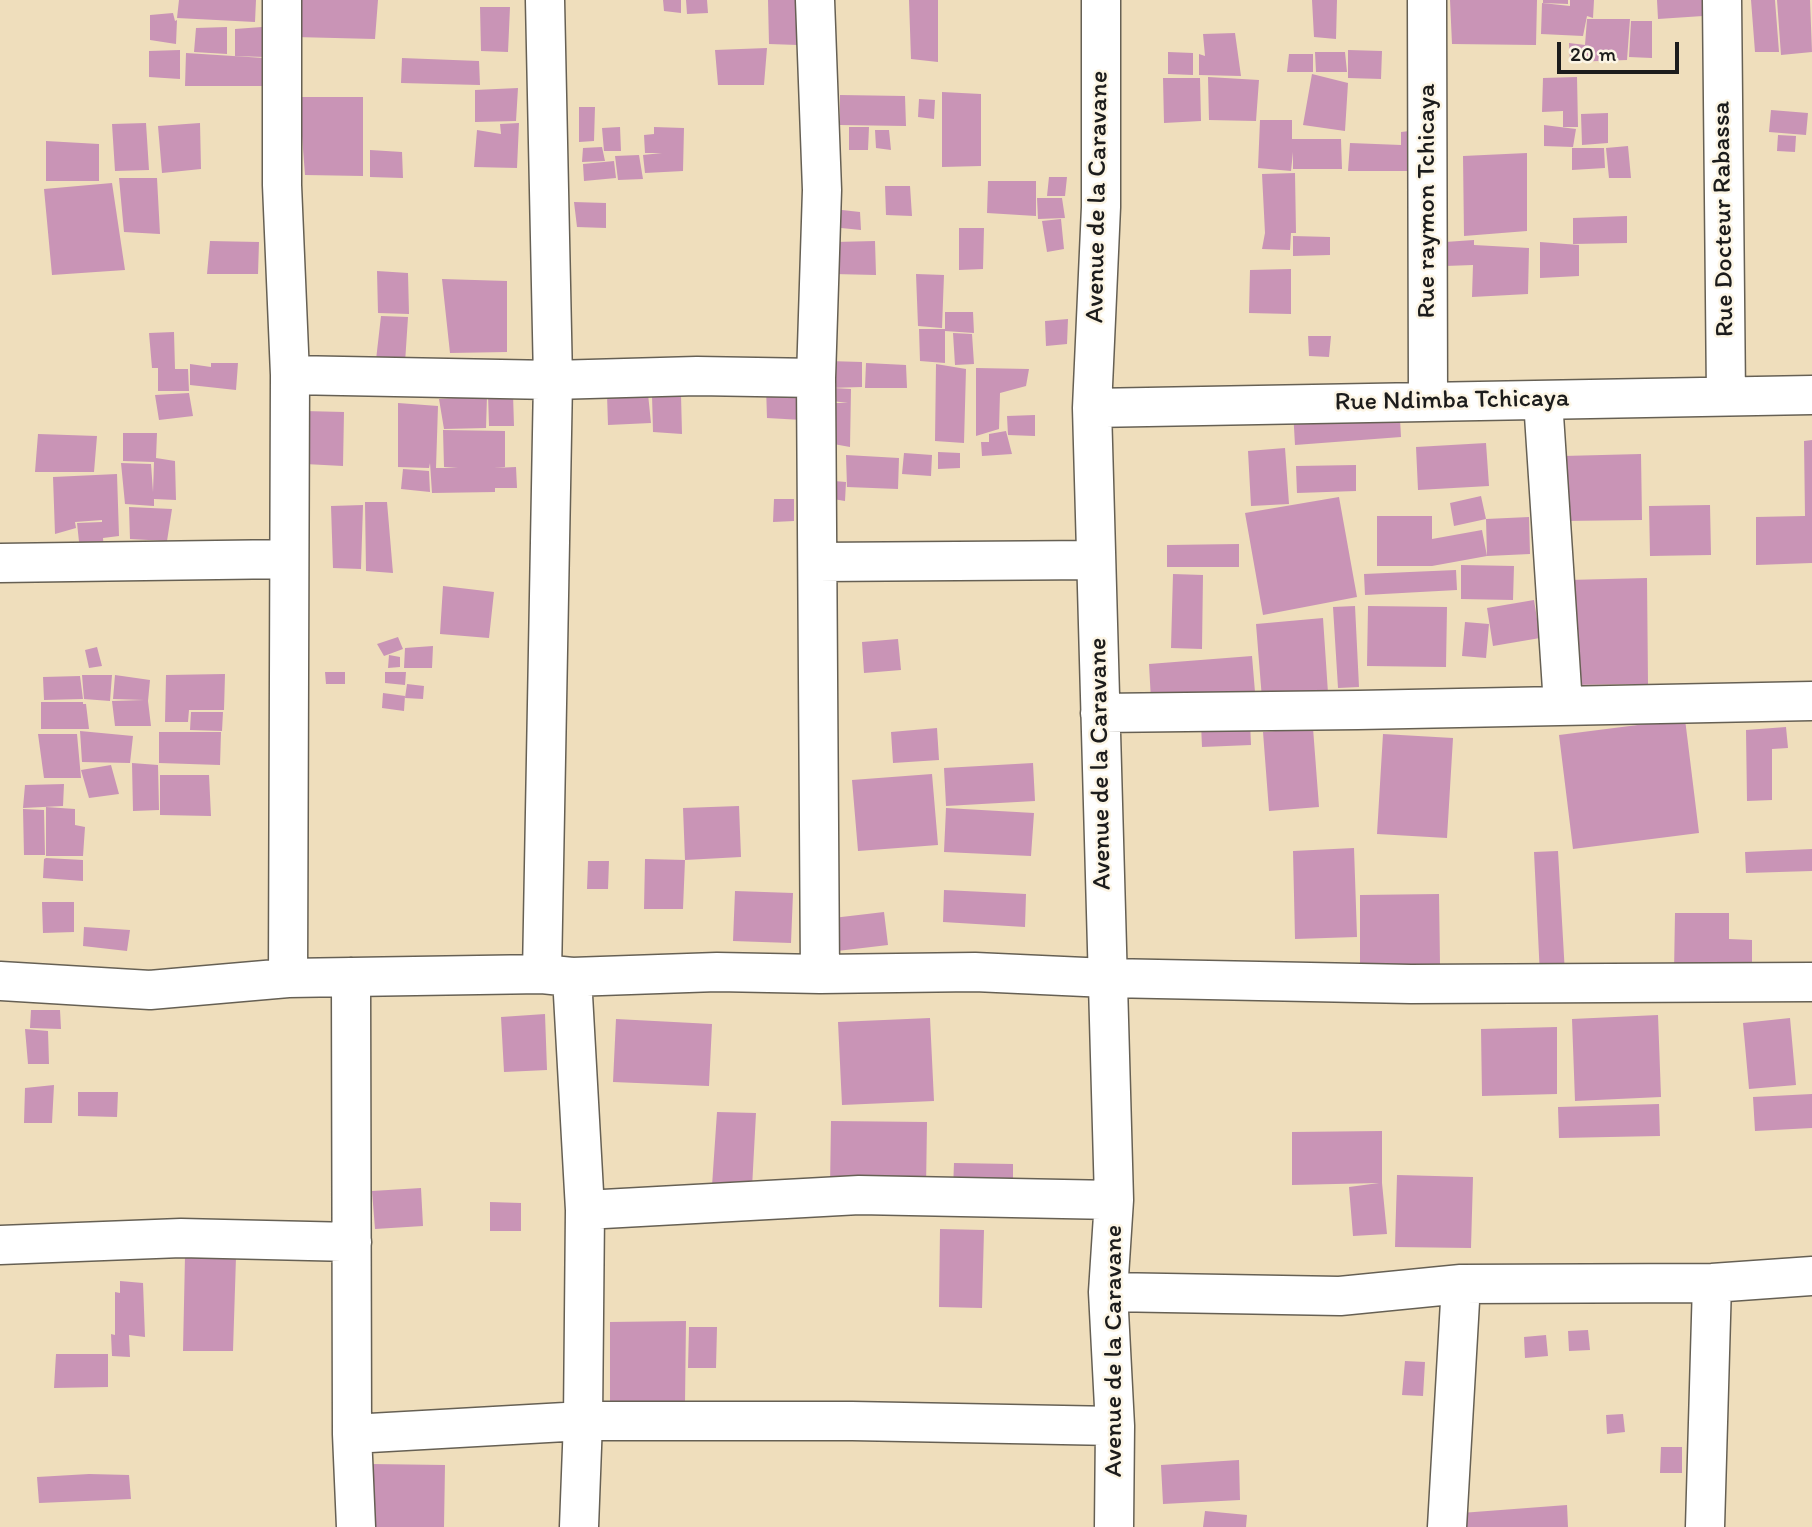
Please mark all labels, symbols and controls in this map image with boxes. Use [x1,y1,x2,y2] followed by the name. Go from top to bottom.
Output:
[1560,28,1682,72] scale bar
[1570,41,1616,66] text: 20 m
[1080,71,1116,323] street label: Avenue de la Caravane
[1411,84,1443,318] street label: Rue raymon Tchicaya
[1706,101,1742,337] street label: Rue Docteur Rabassa
[1334,383,1570,419] street label: Rue Ndimba Tchicaya
[1083,638,1119,890] street label: Avenue de la Caravane
[1098,1225,1130,1477] street label: Avenue de la Caravane

